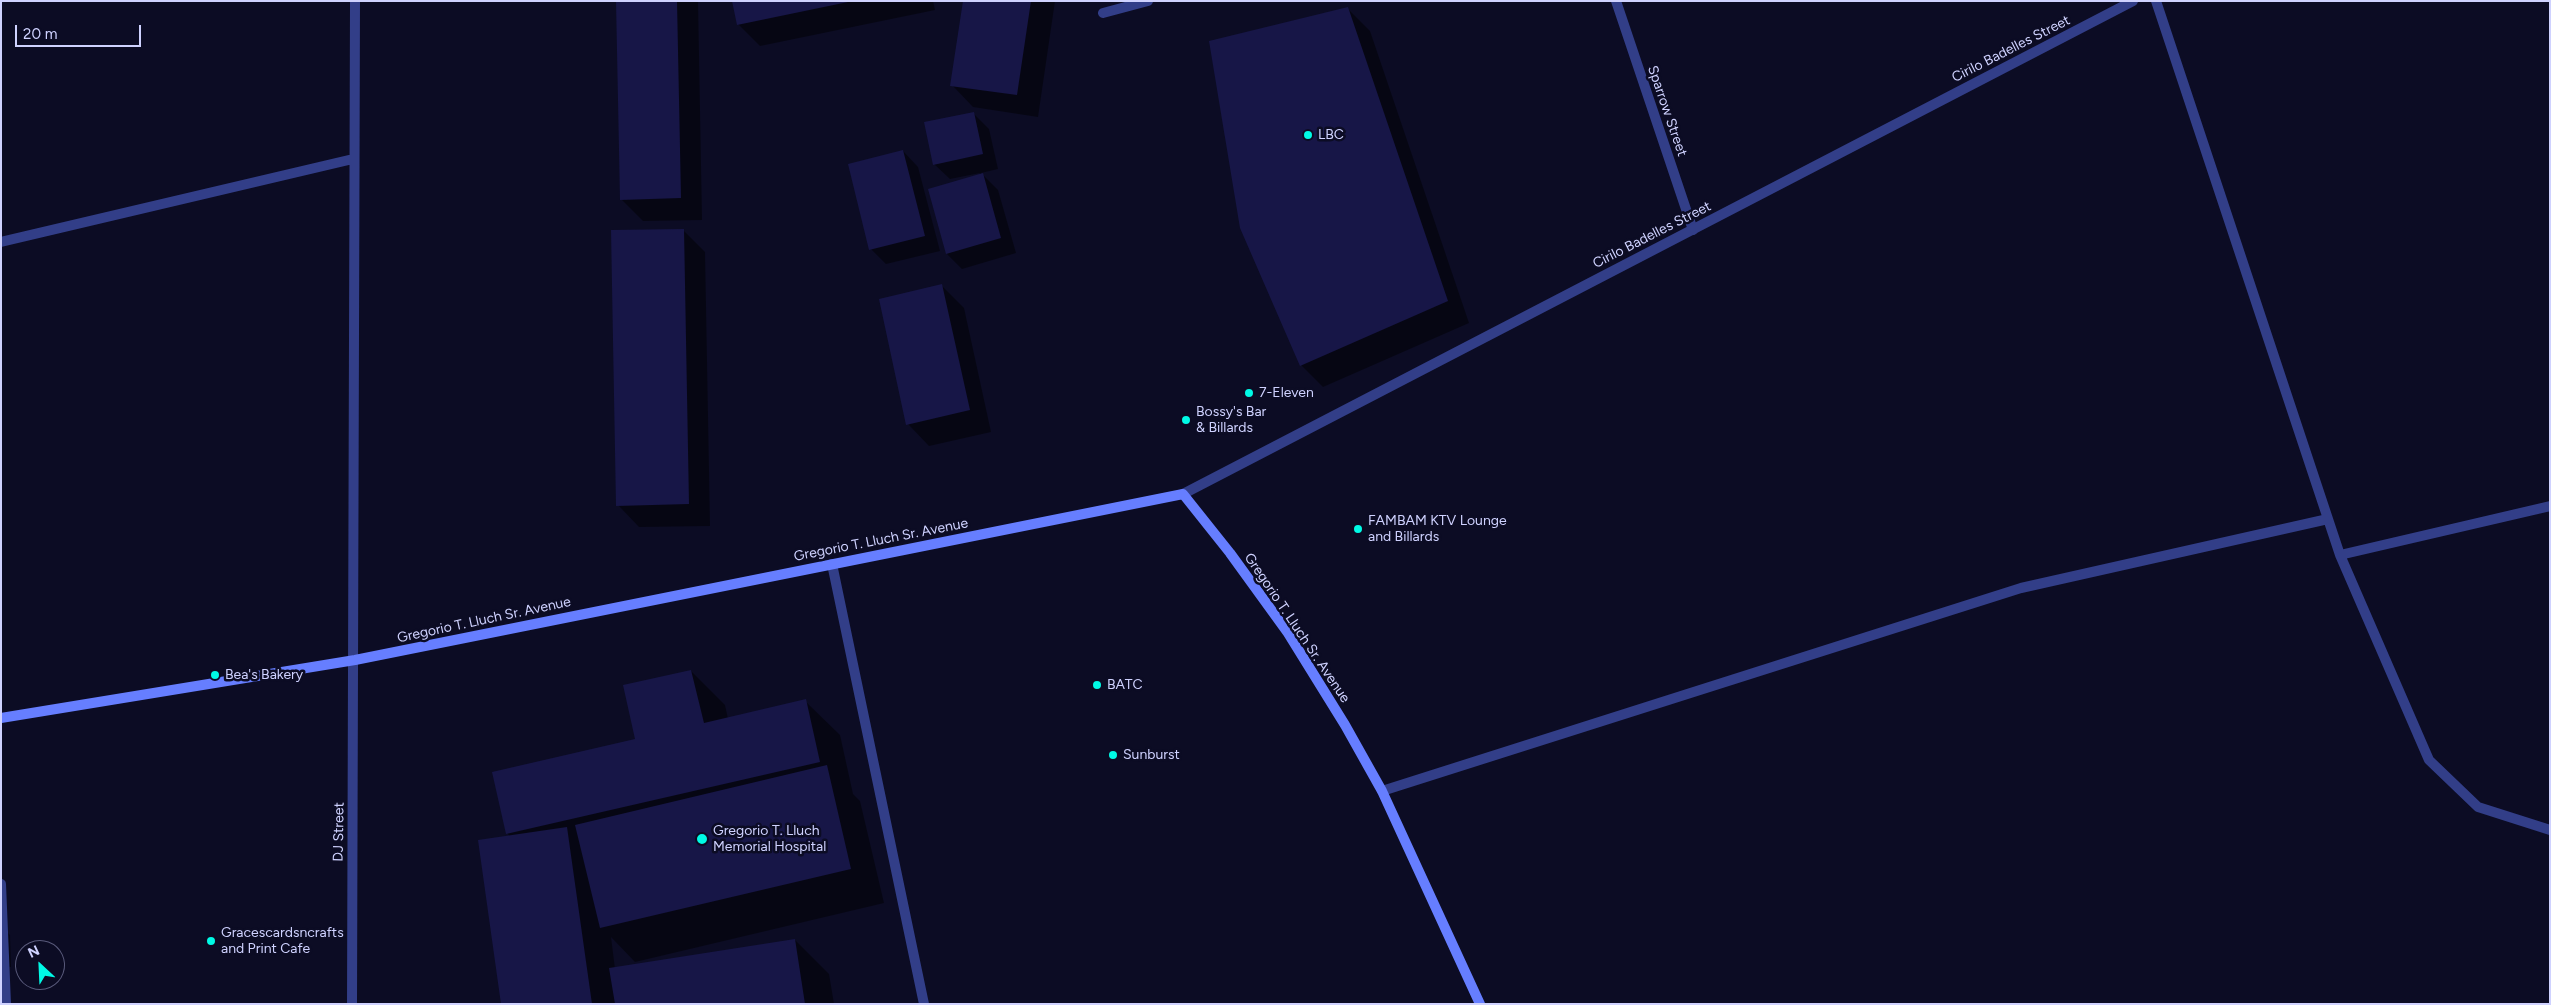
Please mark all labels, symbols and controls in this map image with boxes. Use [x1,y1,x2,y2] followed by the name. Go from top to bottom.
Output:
[1949,12,2073,86] street label: Cirilo Badelles Street
[18,15,144,47] scale bar
[23,25,57,43] text: 20 m
[1644,63,1690,159] street label: Sparrow Street
[1318,127,1344,143] place label: LBC
[1302,129,1314,141] marker: LBC
[1590,198,1714,272] street label: Cirilo Badelles Street
[1259,385,1314,401] place label: 7-Eleven
[1243,387,1255,399] marker: 7-Eleven
[1196,404,1266,437] place label: Bossy's Bar & Billards
[1180,414,1192,426] marker: Bossy's Bar & Billards
[1368,513,1507,546] place label: FAMBAM KTV Lounge and Billards
[792,515,970,565] street label: Gregorio T. Lluch Sr. Avenue
[1352,523,1364,535] marker: FAMBAM KTV Lounge and Billards
[1241,550,1353,706] street label: Gregorio T. Lluch Sr. Avenue
[396,593,572,647] street label: Gregorio T. Lluch Sr. Avenue
[225,667,303,683] place label: Bea's Bakery
[209,669,221,681] marker: Bea's Bakery
[1107,677,1143,693] place label: BATC
[1091,679,1103,691] marker: BATC
[1123,747,1180,763] place label: Sunburst
[1107,749,1119,761] marker: Sunburst
[330,802,348,862] street label: DJ Street
[713,823,826,856] place label: Gregorio T. Lluch Memorial Hospital
[695,832,709,846] marker: Gregorio T. Lluch Memorial Hospital
[221,925,344,958] place label: Gracescardsncrafts and Print Cafe
[205,935,217,947] marker: Gracescardsncrafts and Print Cafe
[15,940,65,990] north arrow
[25,942,42,962] text: N

